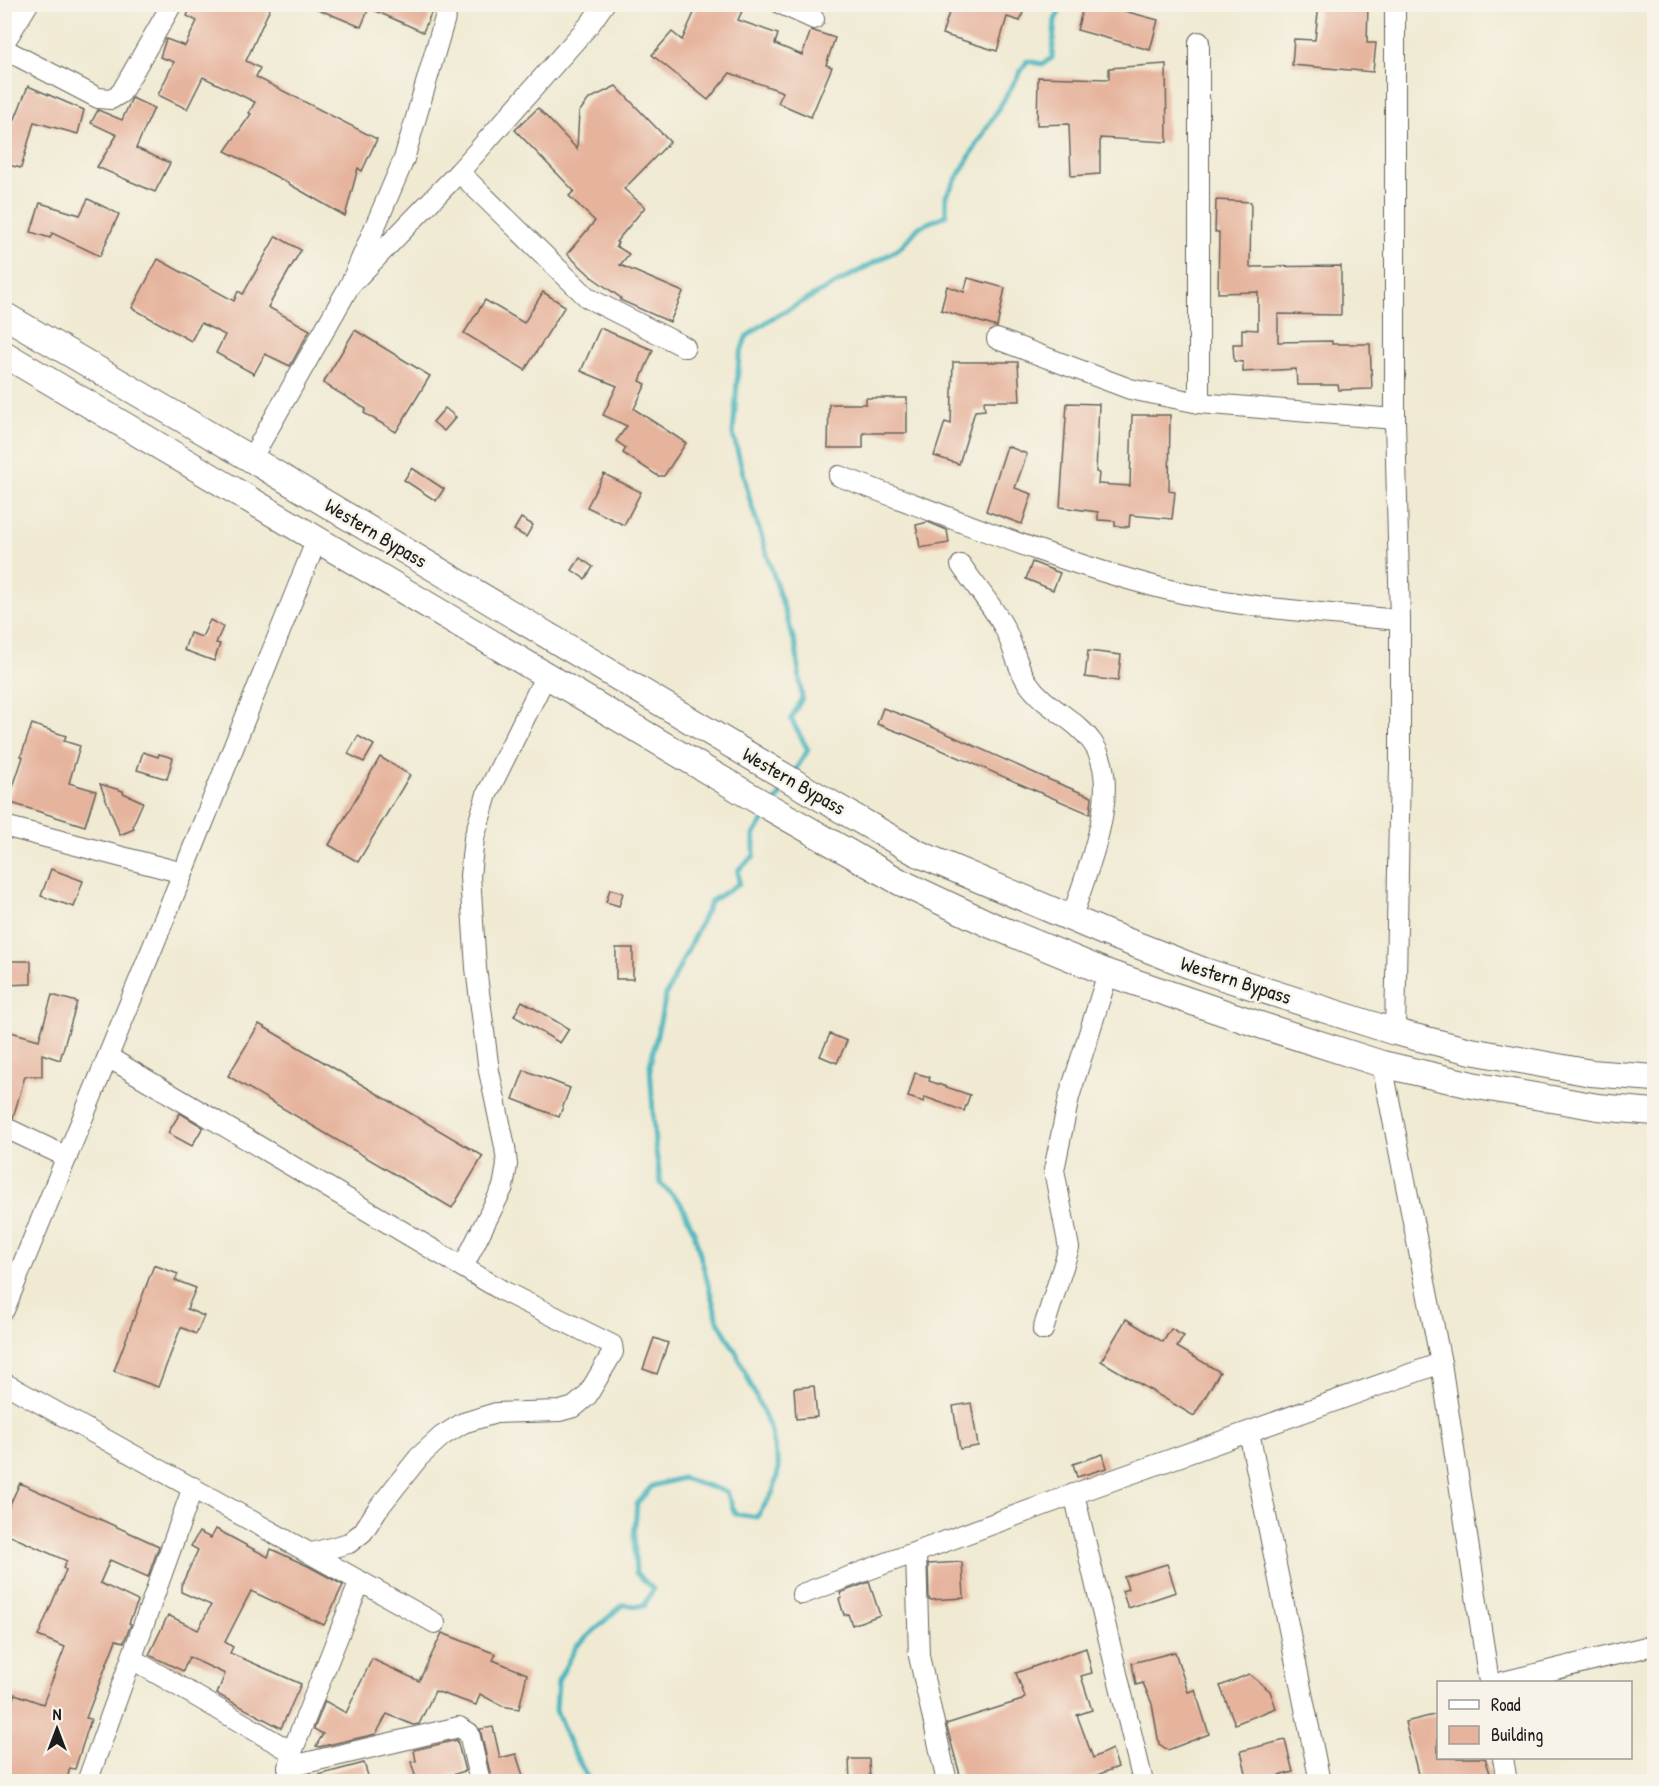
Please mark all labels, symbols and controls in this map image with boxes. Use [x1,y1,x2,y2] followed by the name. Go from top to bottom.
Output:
[320,491,433,574] street label: Western Bypass
[738,740,851,821] street label: Western Bypass
[1178,949,1295,1010] street label: Western Bypass
[1437,1681,1632,1759] legend
[1491,1692,1521,1717] text: Road
[27,1699,87,1759] north arrow
[53,1703,62,1725] text: N
[1491,1722,1543,1747] text: Building

